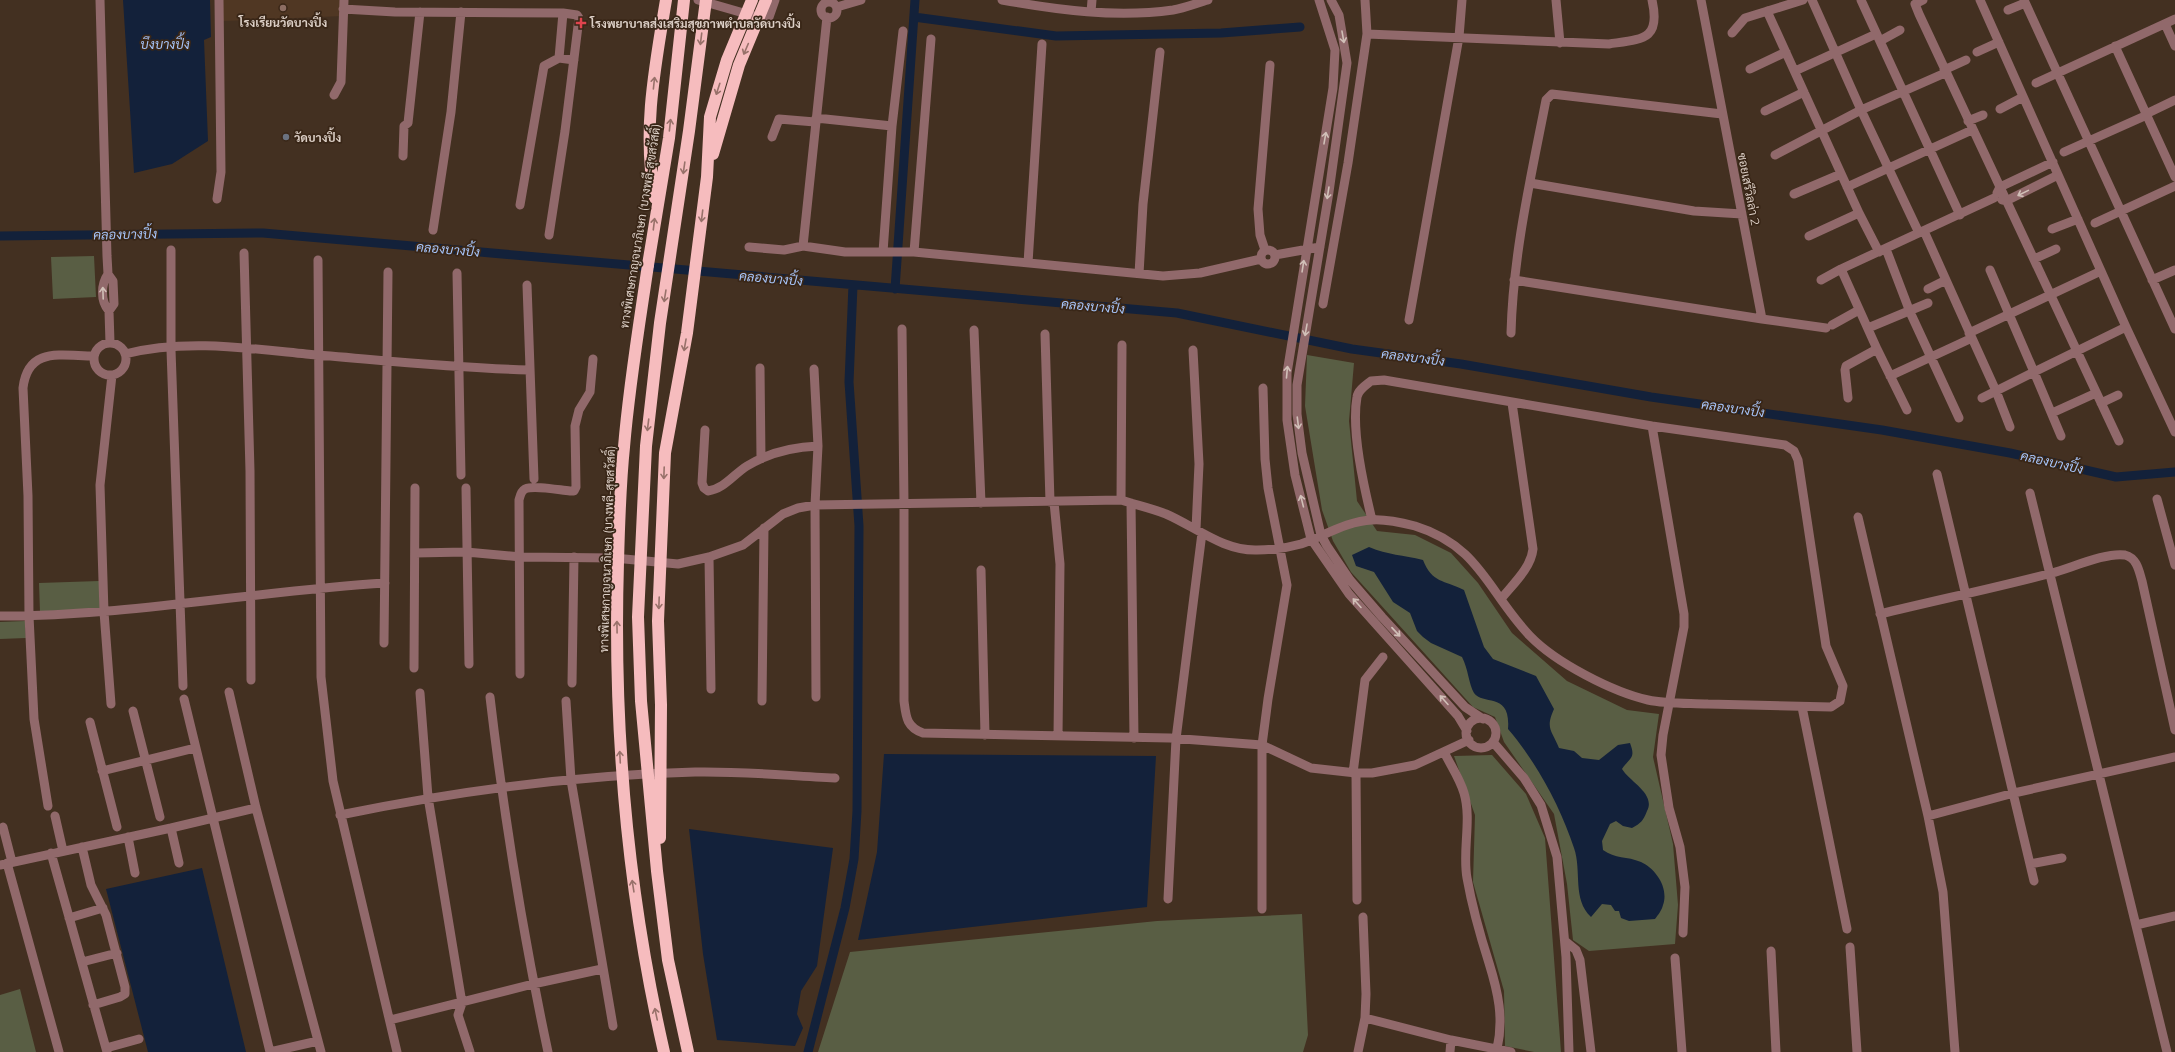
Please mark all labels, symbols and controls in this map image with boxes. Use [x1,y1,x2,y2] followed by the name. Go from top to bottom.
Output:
[278,3,288,13] marker: โรงเรียนวัดบางปิ้ง
[238,12,328,30] place label: โรงเรียนวัดบางปิ้ง
[589,13,801,32] place label: โรงพยาบาลส่งเสริมสุขภาพตำบลวัดบางปิ้ง
[575,17,587,29] marker: โรงพยาบาลส่งเสริมสุขภาพตำบลวัดบางปิ้ง
[1339,30,1347,43] one-way arrow
[140,32,190,52] water label: บึงบางปิ้ง
[697,32,704,45] one-way arrow
[742,43,749,55] one-way arrow
[650,77,658,90] one-way arrow
[714,82,721,95] one-way arrow
[666,119,674,132] one-way arrow
[613,122,666,330] street label: ทางพิเศษกาญจนาภิเษก (บางพลี-สุขสวัสดิ์)
[294,127,342,145] place label: วัดบางปิ้ง
[1321,131,1329,144] one-way arrow
[281,132,291,142] marker: วัดบางปิ้ง
[1735,151,1763,227] street label: ซอยเสรีวิลล่า 2
[680,161,688,174] one-way arrow
[1324,186,1332,199] one-way arrow
[2018,189,2030,197] one-way arrow
[698,209,706,222] one-way arrow
[650,218,658,231] one-way arrow
[93,221,157,243] water label: คลองบางปิ้ง
[415,234,481,260] water label: คลองบางปิ้ง
[1299,260,1307,273] one-way arrow
[738,263,804,289] water label: คลองบางปิ้ง
[99,287,107,300] one-way arrow
[660,289,668,302] one-way arrow
[1060,291,1126,317] water label: คลองบางปิ้ง
[1302,324,1310,337] one-way arrow
[681,338,689,351] one-way arrow
[1380,341,1446,369] water label: คลองบางปิ้ง
[1284,366,1291,379] one-way arrow
[1700,391,1766,420] water label: คลองบางปิ้ง
[1294,416,1302,429] one-way arrow
[644,418,652,431] one-way arrow
[2019,443,2086,477] water label: คลองบางปิ้ง
[592,445,620,653] street label: ทางพิเศษกาญจนาภิเษก (บางพลี-สุขสวัสดิ์)
[661,466,668,479] one-way arrow
[1297,495,1305,508] one-way arrow
[655,596,663,609] one-way arrow
[1352,598,1362,608] one-way arrow
[613,621,620,634] one-way arrow
[1391,627,1401,637] one-way arrow
[1439,694,1448,705] one-way arrow
[617,751,624,764] one-way arrow
[629,880,637,893] one-way arrow
[651,1008,659,1021] one-way arrow

